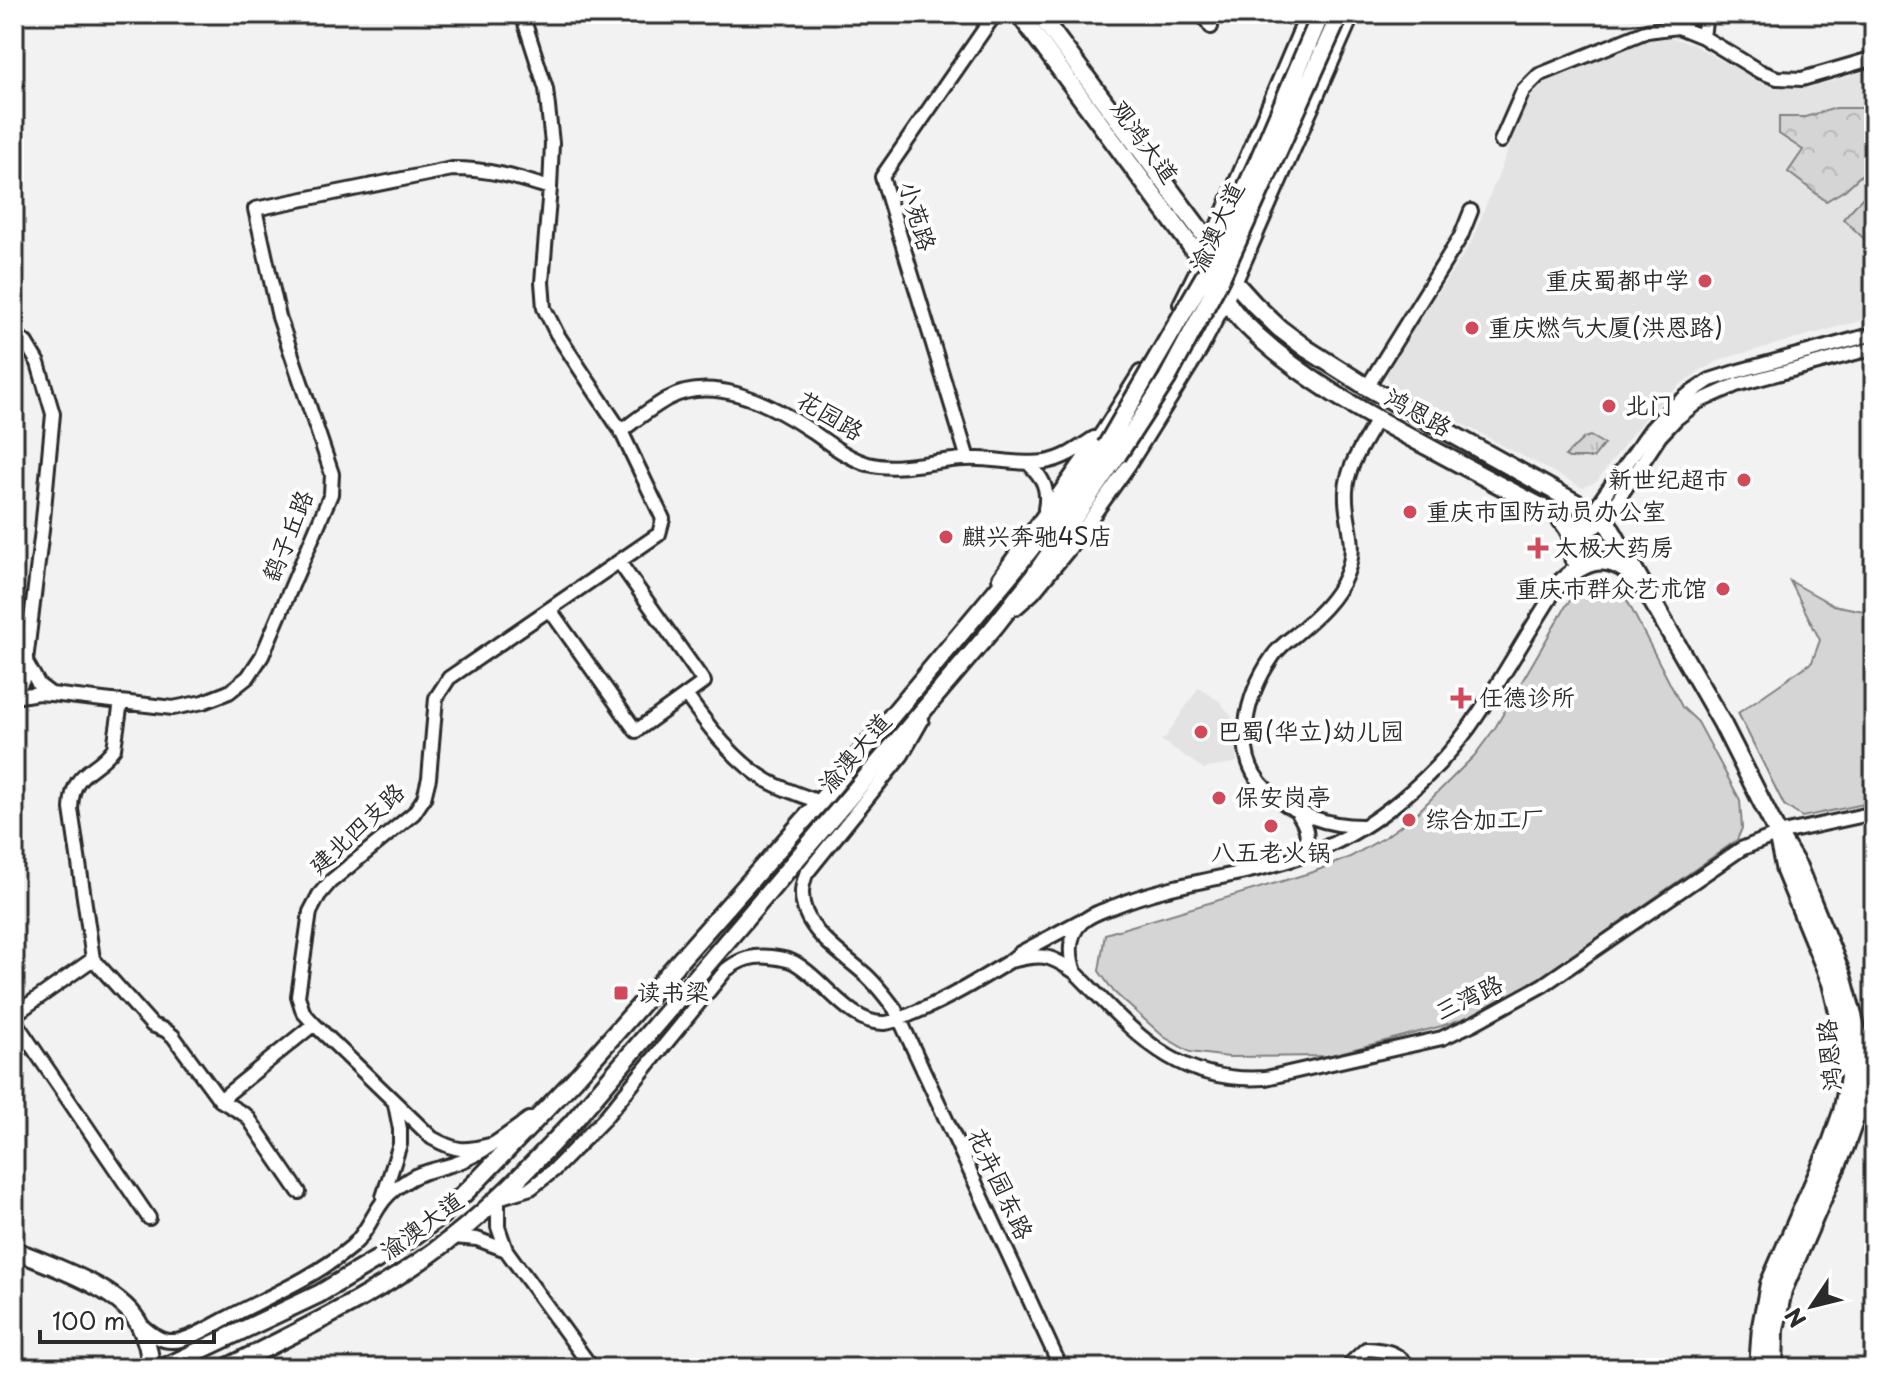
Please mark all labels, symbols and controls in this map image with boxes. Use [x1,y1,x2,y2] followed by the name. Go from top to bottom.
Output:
[1103,91,1188,190] street label: 观鸿大道
[1179,175,1252,277] street label: 渝澳大道
[891,176,947,255] street label: 小苑路
[1545,261,1689,297] place label: 重庆蜀都中学
[1696,272,1714,290] marker: 重庆蜀都中学
[1488,308,1723,344] place label: 重庆燃气大厦(洪恩路)
[1463,319,1481,337] marker: 重庆燃气大厦(洪恩路)
[1379,378,1459,444] street label: 鸿恩路
[791,380,871,448] street label: 花园路
[1625,386,1673,422] place label: 北门
[1600,397,1618,415] marker: 北门
[1608,460,1728,496] place label: 新世纪超市
[1735,471,1753,489] marker: 新世纪超市
[251,484,321,586] street label: 鹞子丘路
[1426,492,1666,528] place label: 重庆市国防动员办公室
[1401,503,1419,521] marker: 重庆市国防动员办公室
[962,517,1113,553] place label: 麒兴奔驰4S店
[937,528,955,546] marker: 麒兴奔驰4S店
[1554,528,1674,564] place label: 太极大药房
[1529,539,1547,557] marker: 太极大药房
[1515,569,1707,605] place label: 重庆市群众艺术馆
[1714,580,1732,598] marker: 重庆市群众艺术馆
[1479,678,1575,714] place label: 任德诊所
[1450,687,1472,709] marker: 任德诊所
[808,704,899,800] street label: 渝澳大道
[1217,712,1404,748] place label: 巴蜀(华立)幼儿园
[1192,723,1210,741] marker: 巴蜀(华立)幼儿园
[299,773,412,882] street label: 建北四支路
[1235,778,1331,814] place label: 保安岗亭
[1210,789,1228,807] marker: 保安岗亭
[1425,800,1545,836] place label: 综合加工厂
[1400,811,1418,829] marker: 综合加工厂
[1262,817,1280,835] marker: 八五老火锅
[1211,833,1331,869] place label: 八五老火锅
[1428,964,1508,1028] street label: 三湾路
[637,973,709,1009] place label: 读书梁
[612,984,630,1002] marker: 读书梁
[1807,1018,1849,1093] street label: 鸿恩路
[960,1121,1043,1245] street label: 花卉园东路
[371,1182,470,1267] street label: 渝澳大道
[1772,1266,1852,1346] north arrow
[40,1294,214,1344] scale bar
[52,1302,125,1338] text: 100 m
[1776,1302,1813,1335] text: N

